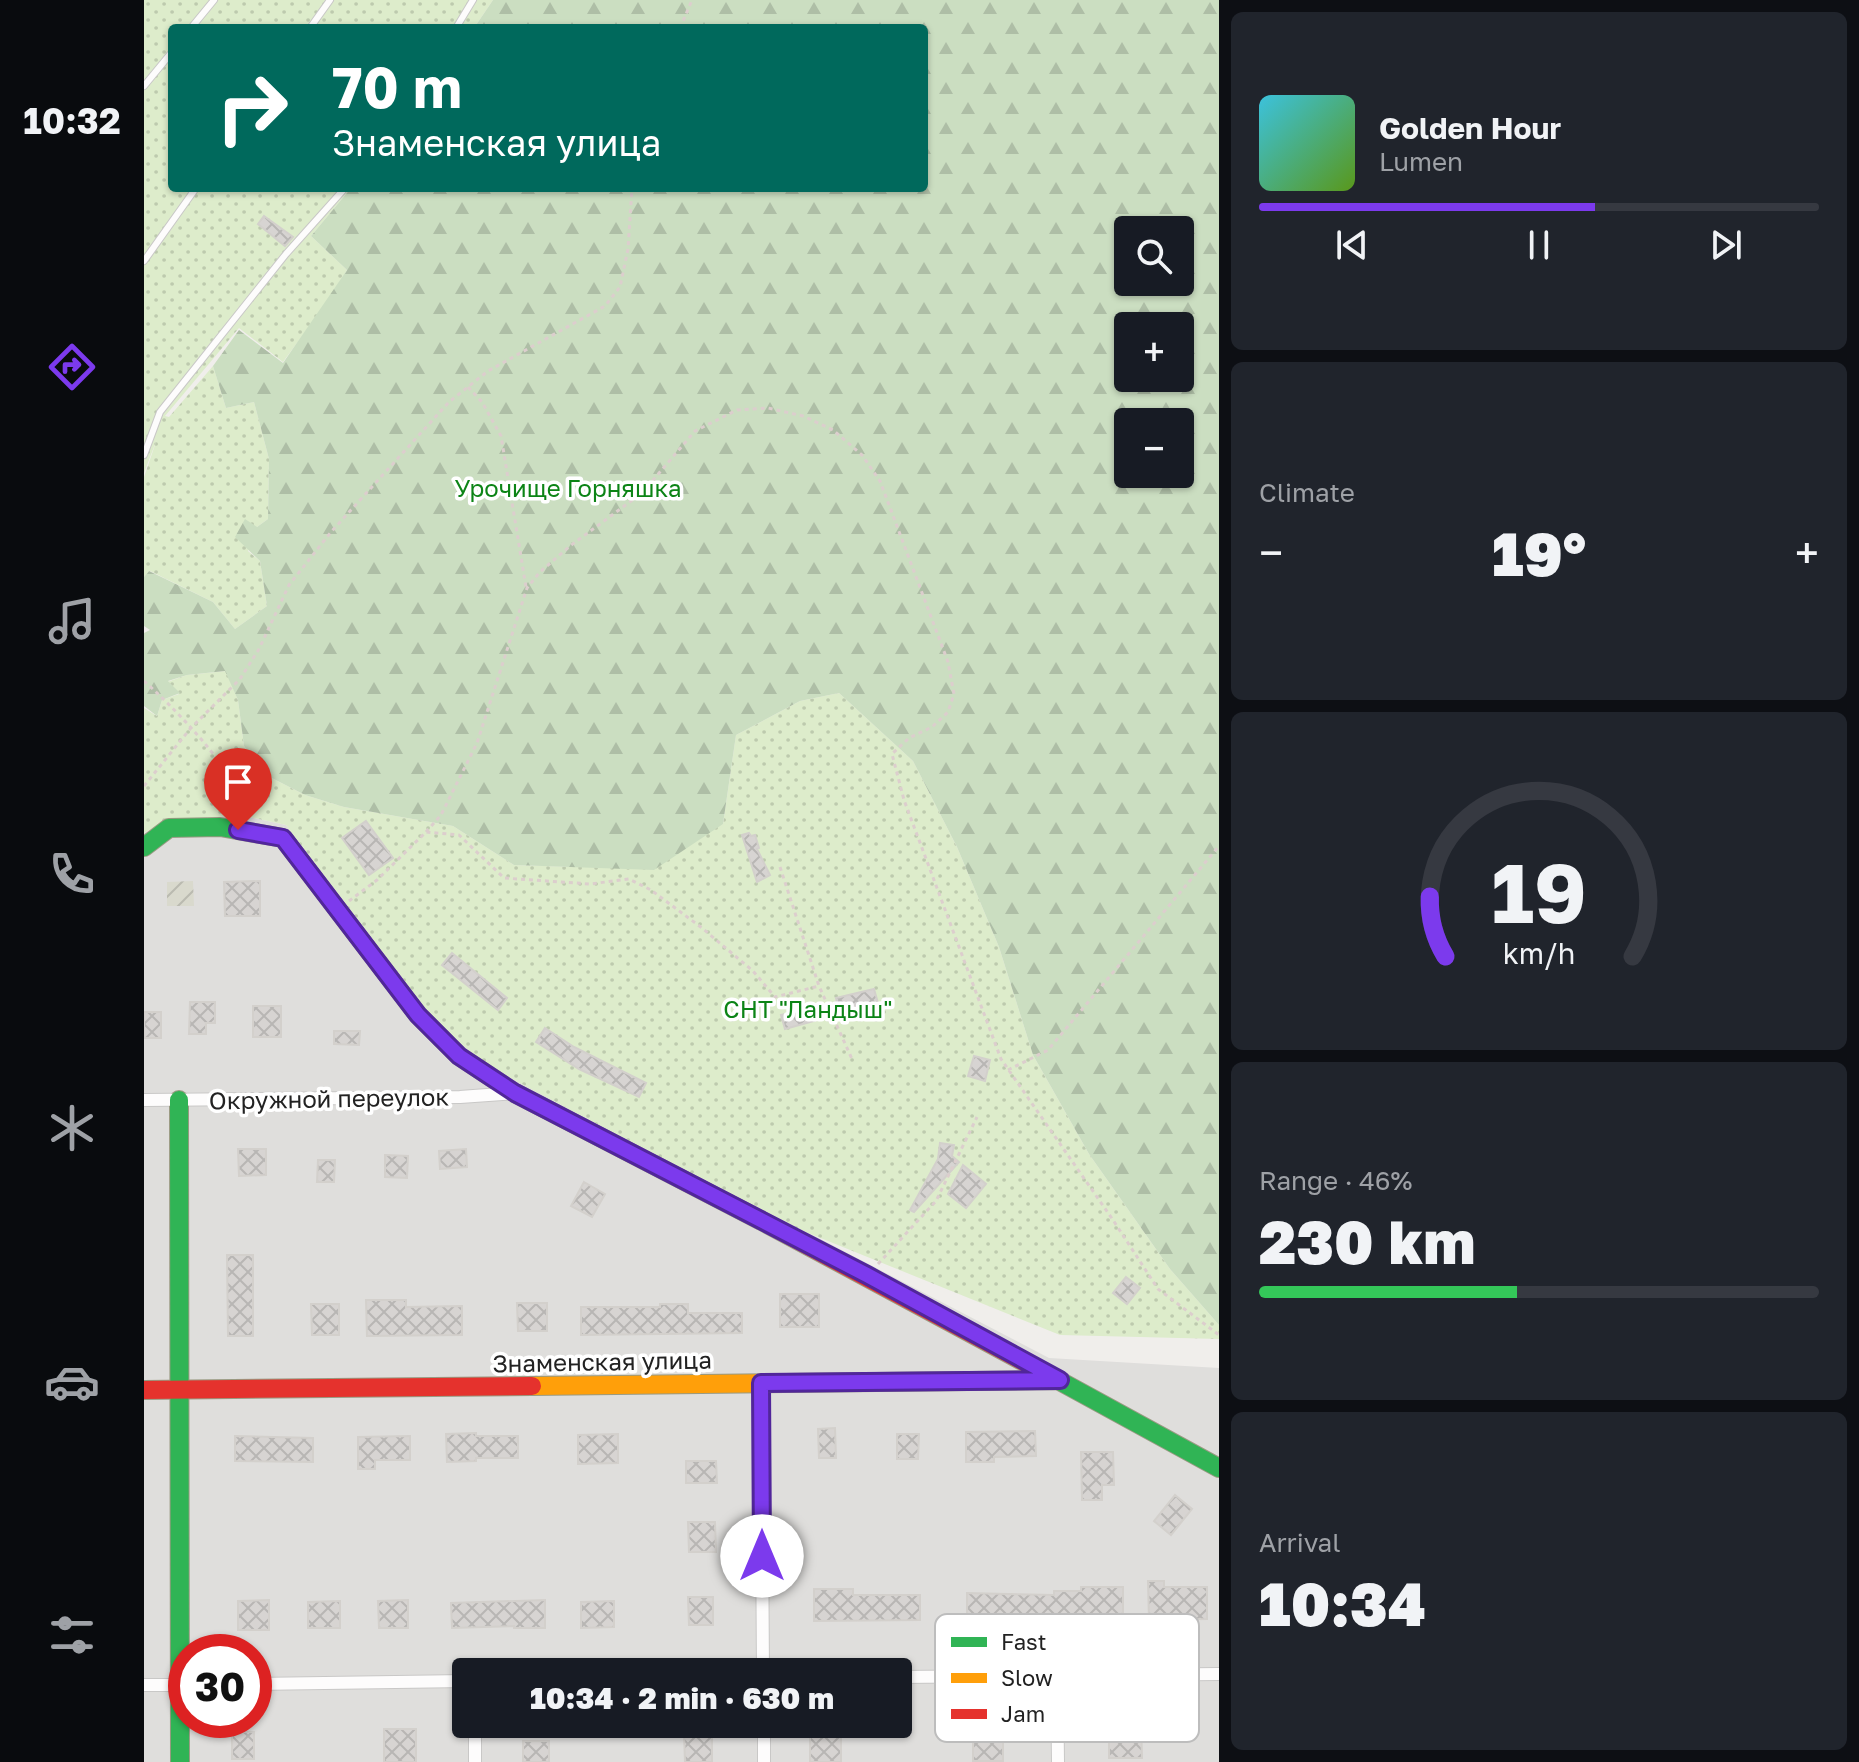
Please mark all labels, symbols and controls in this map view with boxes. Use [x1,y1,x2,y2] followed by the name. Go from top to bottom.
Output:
[332,53,462,120] text: 70 m
[200,56,304,160] icon: right
[23,99,121,142] text: 10:32
[1379,110,1561,146] text: Golden Hour
[332,121,661,164] text: Знаменская улица
[1379,146,1463,177] text: Lumen
[1114,216,1194,488] map controls
[1114,216,1194,296] button: search
[1330,223,1374,267] icon: previous
[1517,223,1561,267] icon: pause
[1704,223,1748,267] icon: next
[1114,312,1194,392] button: +
[44,339,100,395] icon: directions
[1114,408,1194,488] button: −
[454,473,682,502] park label: Урочище Горняшка
[1259,477,1355,508] text: Climate
[1492,517,1586,589] text: 19°
[1259,526,1283,579] text: −
[1795,526,1819,579] text: +
[44,593,100,649] icon: music
[204,748,272,830] pin
[216,760,260,804] icon: arrive
[1491,841,1587,941] text: 19
[44,846,100,902] icon: phone
[1503,936,1575,970] text: km/h
[723,994,893,1023] park label: СНТ "Ландыш"
[209,1081,449,1115] street label: Окружной переулок
[44,1100,100,1156] icon: climate
[1259,1165,1412,1196] text: Range · 46%
[1259,1205,1475,1277] text: 230 km
[492,1345,712,1377] street label: Знаменская улица
[44,1354,100,1410] icon: car
[720,1514,804,1598] position arrow
[1259,1527,1340,1558] text: Arrival
[1259,1567,1426,1639] text: 10:34
[44,1607,100,1663] icon: filters
[935,1614,1199,1742] legend
[1001,1628,1047,1655] text: Fast
[168,1634,272,1738] speed limit sign: 30
[1001,1664,1053,1691] text: Slow
[530,1680,834,1716] text: 10:34 · 2 min · 630 m
[1001,1700,1045,1727] text: Jam

